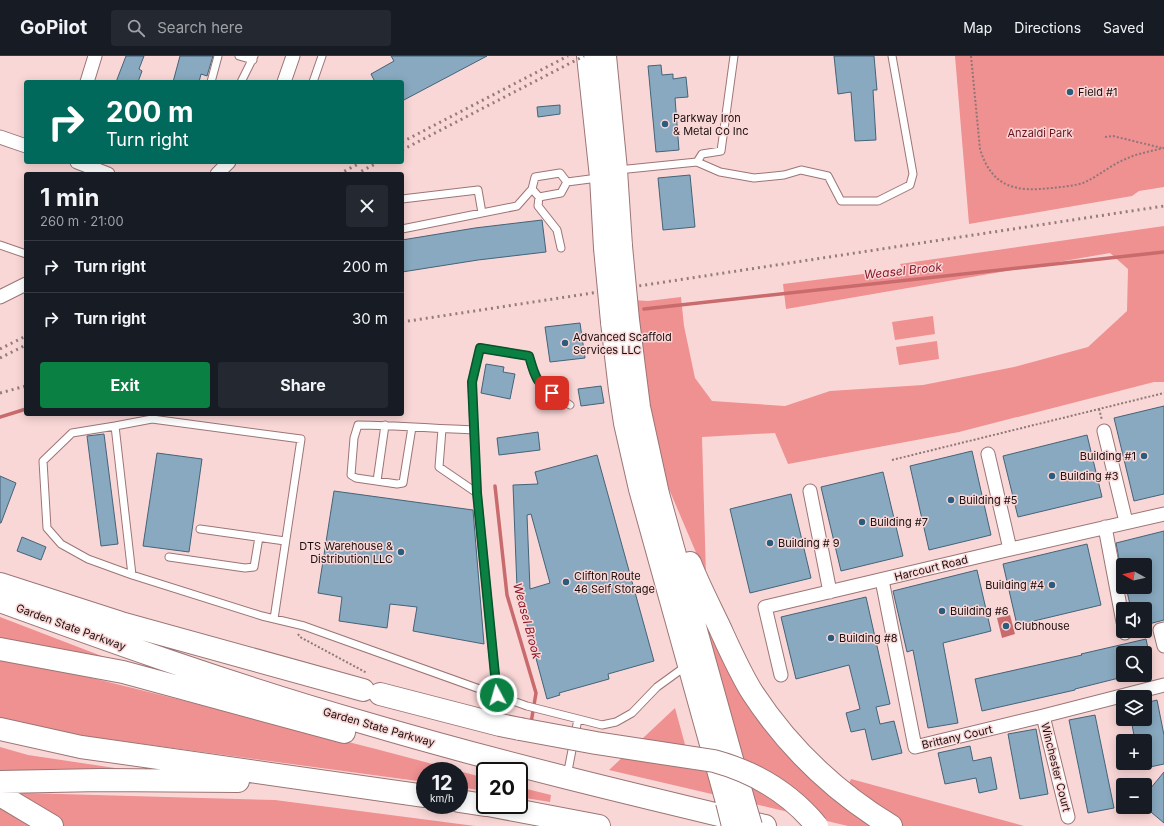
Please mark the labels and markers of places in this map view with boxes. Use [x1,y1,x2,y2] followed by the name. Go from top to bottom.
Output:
[1078,85,1118,99] place label: Field #1
[1065,87,1075,97] marker: Field #1
[673,111,749,138] place label: Parkway Iron & Metal Co Inc
[660,119,670,129] marker: Parkway Iron & Metal Co Inc
[573,330,672,357] place label: Advanced Scaffold Services LLC
[560,338,570,348] marker: Advanced Scaffold Services LLC
[535,376,569,410] pin
[1080,449,1136,463] place label: Building #1
[1139,451,1149,461] marker: Building #1
[1060,469,1119,483] place label: Building #3
[1047,471,1057,481] marker: Building #3
[959,493,1018,507] place label: Building #5
[946,495,956,505] marker: Building #5
[870,515,928,529] place label: Building #7
[857,517,867,527] marker: Building #7
[778,536,840,550] place label: Building # 9
[765,538,775,548] marker: Building # 9
[299,539,393,566] place label: DTS Warehouse & Distribution LLC
[396,547,406,557] marker: DTS Warehouse & Distribution LLC
[574,569,655,596] place label: Clifton Route 46 Self Storage
[561,577,571,587] marker: Clifton Route 46 Self Storage
[985,578,1044,592] place label: Building #4
[1047,580,1057,590] marker: Building #4
[950,604,1009,618] place label: Building #6
[937,606,947,616] marker: Building #6
[1014,619,1070,633] place label: Clubhouse
[1001,621,1011,631] marker: Clubhouse
[839,631,898,645] place label: Building #8
[826,633,836,643] marker: Building #8

